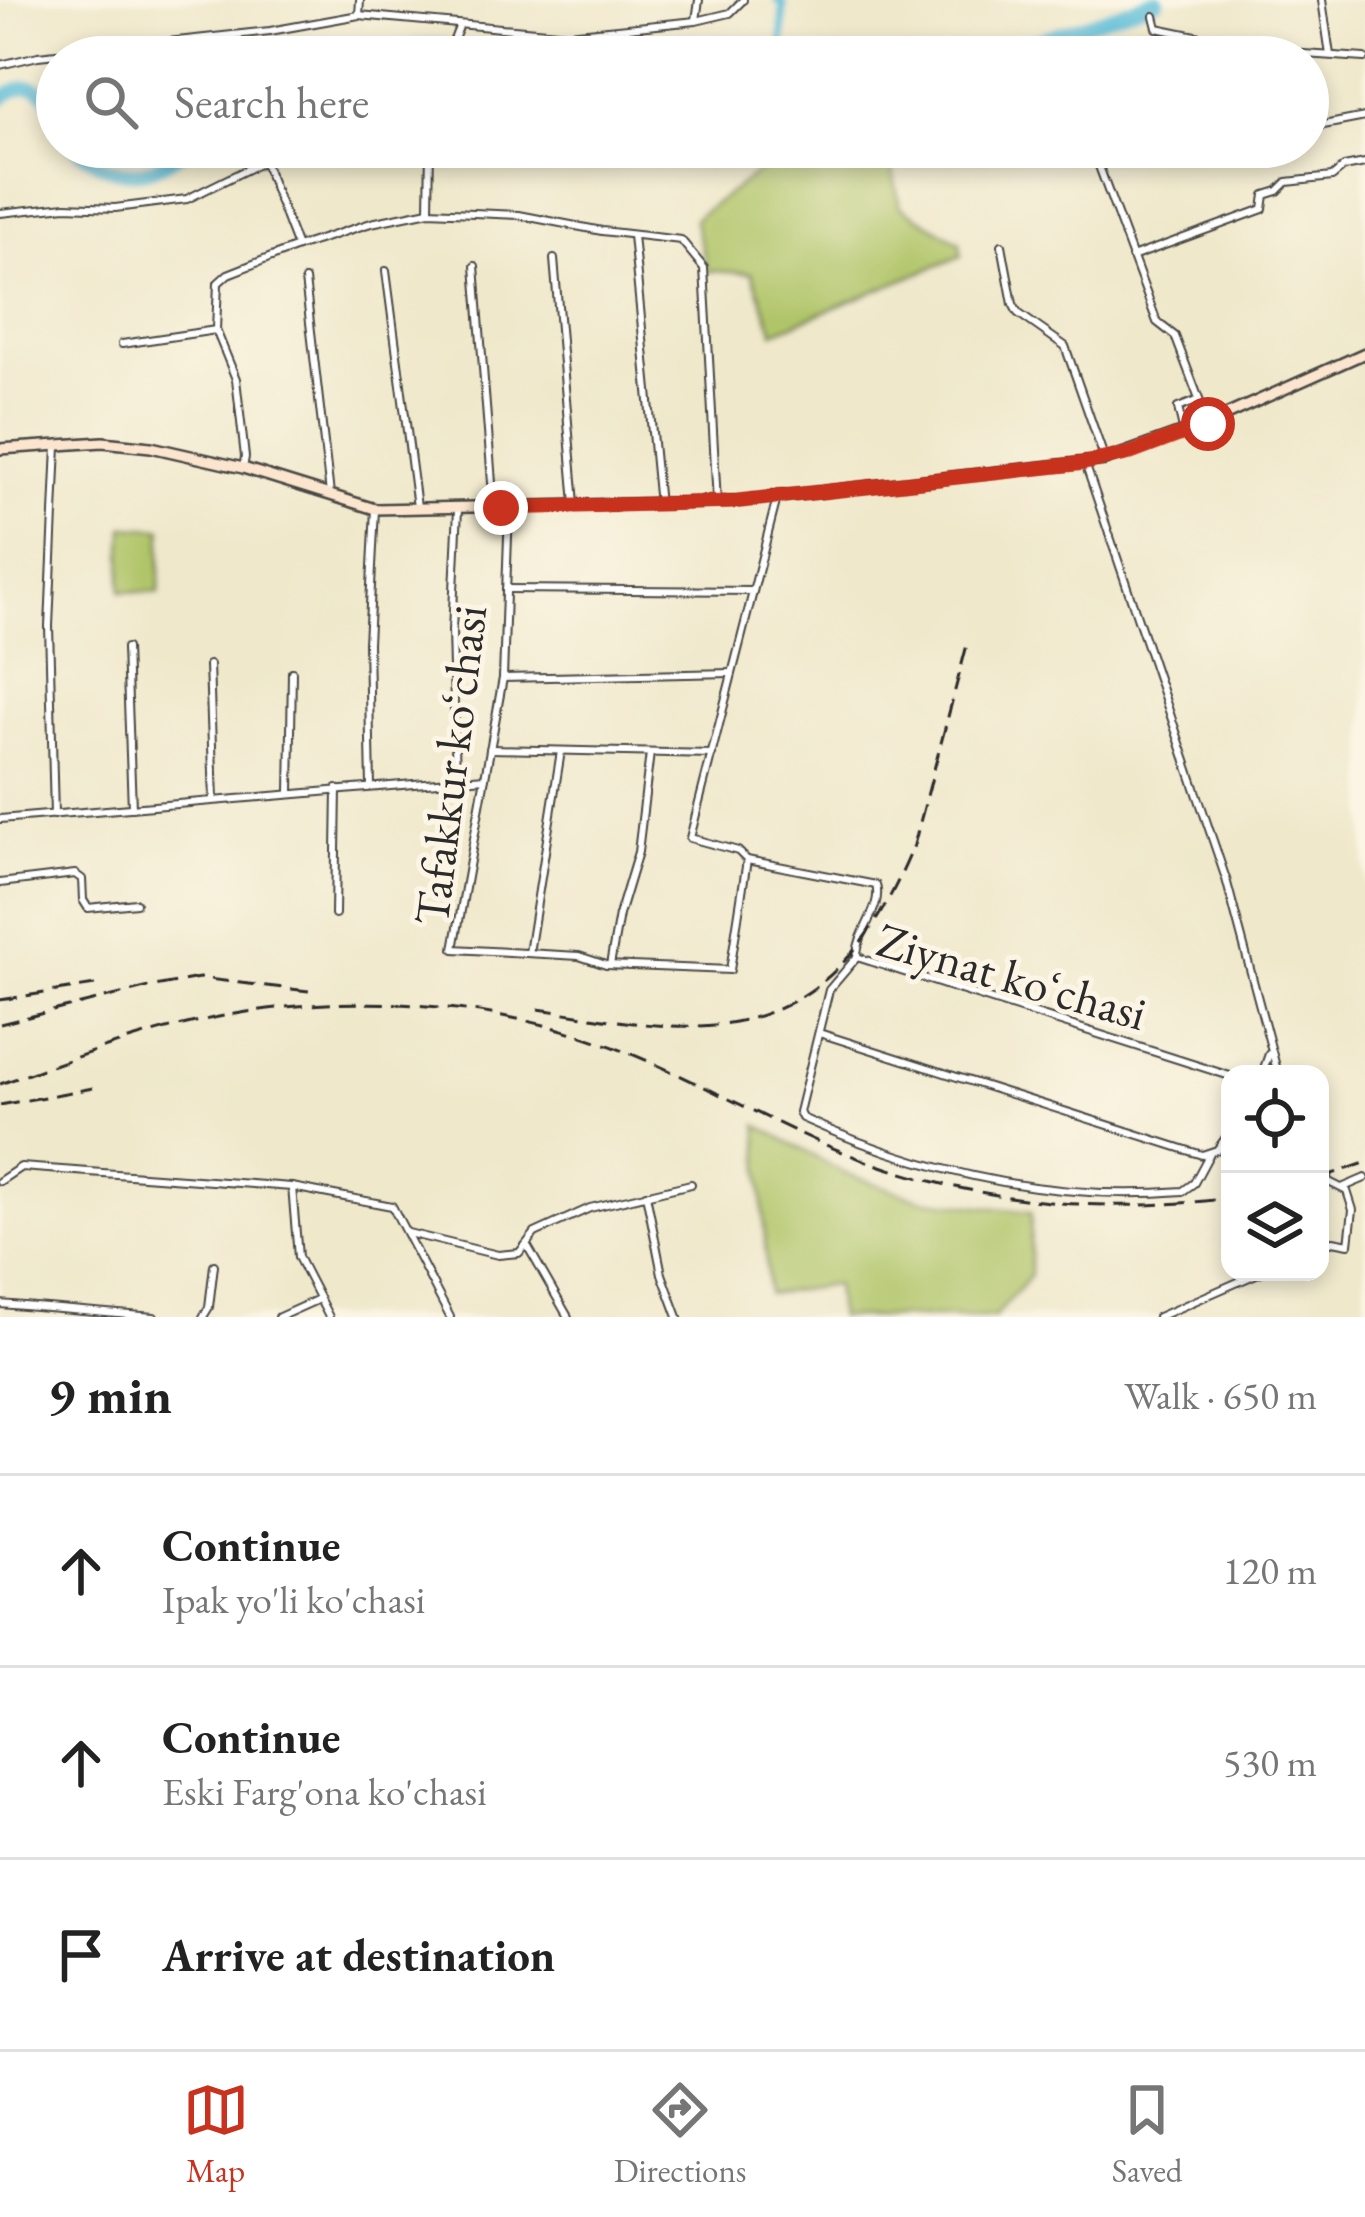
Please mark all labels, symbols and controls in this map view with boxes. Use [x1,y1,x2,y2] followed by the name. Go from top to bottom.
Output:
[36,36,1329,168] search box
[78,69,144,135] icon: search
[174,73,369,131] text: Search here
[1181,397,1235,451] route start
[474,481,528,535] route end
[400,601,500,929] street label: Tafakkur koʻchasi
[870,908,1154,1044] street label: Ziynat koʻchasi
[1221,1065,1329,1281] map controls
[1221,1065,1329,1173] button: locate
[1221,1173,1329,1281] button: layers
[48,1362,172,1428] text: 9 min
[1124,1370,1317,1421] text: Walk · 650 m
[162,1516,340,1574] text: Continue
[48,1538,114,1604] icon: ahead
[1223,1545,1317,1596] text: 120 m
[162,1574,425,1625] text: Ipak yo'li ko'chasi
[162,1708,340,1766] text: Continue
[48,1730,114,1796] icon: ahead
[1223,1737,1317,1788] text: 530 m
[162,1766,487,1817] text: Eski Farg'ona ko'chasi
[48,1922,114,1988] icon: arrive
[162,1926,555,1984] text: Arrive at destination
[183,2077,249,2192] tab: Map
[614,2077,747,2192] tab: Directions
[1112,2077,1182,2192] tab: Saved

